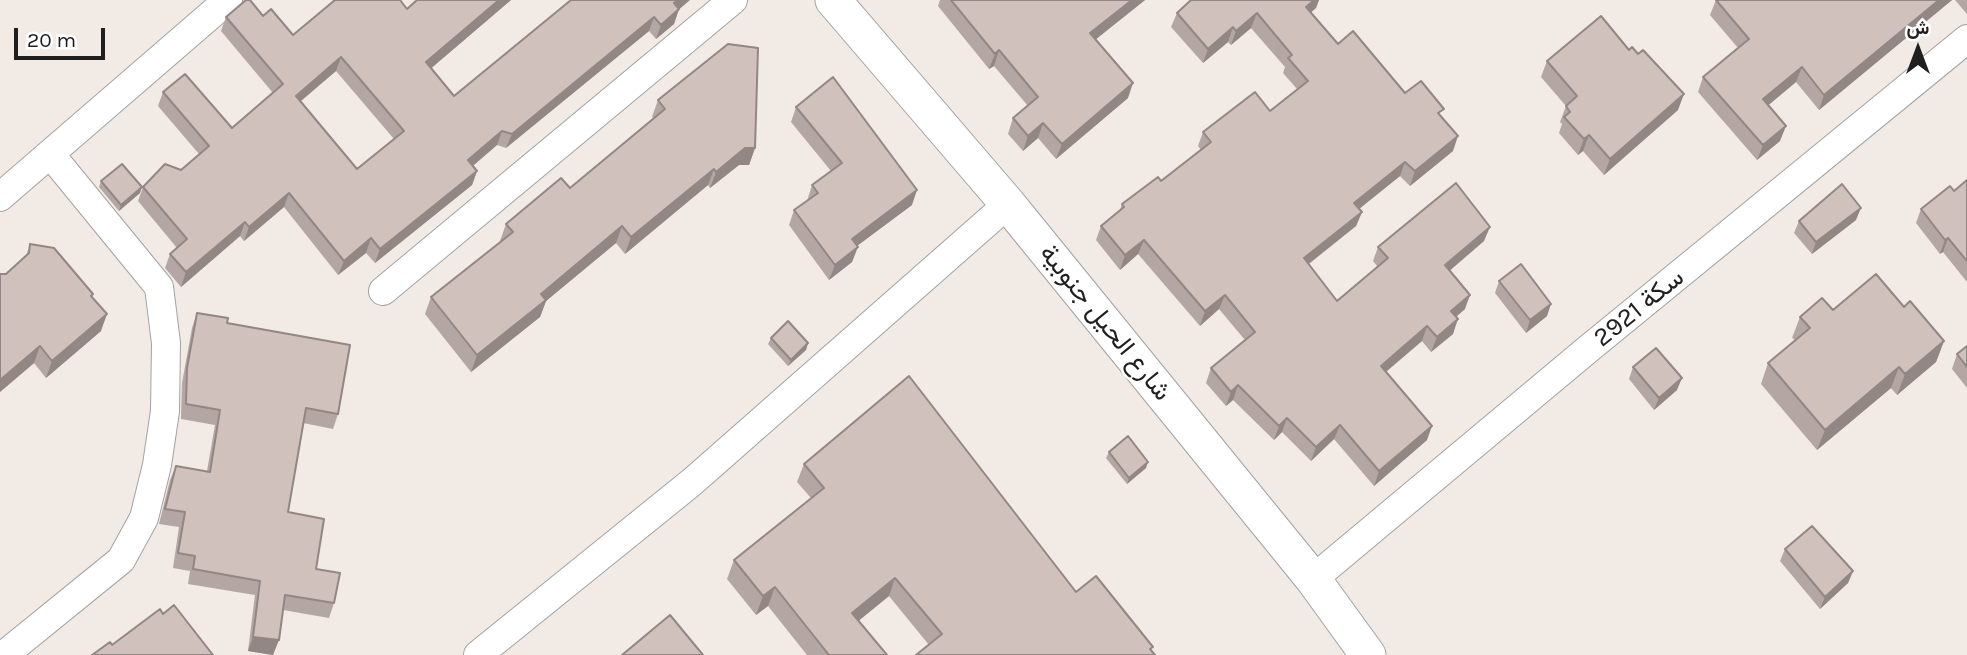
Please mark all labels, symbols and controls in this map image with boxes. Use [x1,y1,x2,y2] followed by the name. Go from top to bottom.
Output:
[18,14,108,58] scale bar
[1883,14,1953,84] north arrow
[1907,17,1929,39] text: ش
[27,28,76,52] text: 20 m
[1032,239,1178,407] street label: شارع الحيل جنوبية
[1588,262,1690,354] street label: سكة 2921

